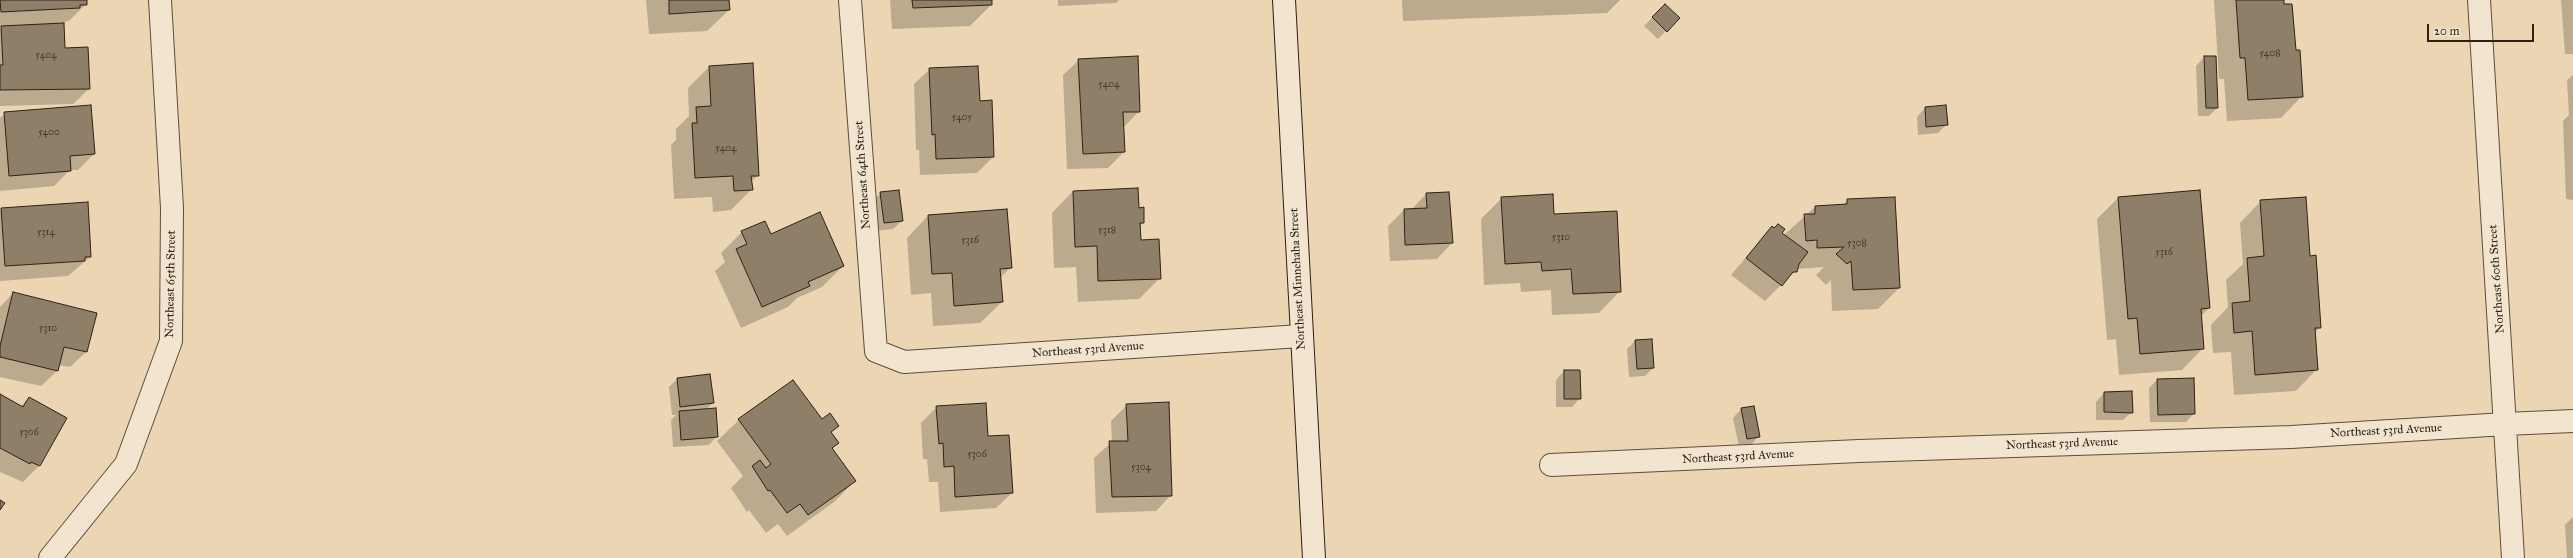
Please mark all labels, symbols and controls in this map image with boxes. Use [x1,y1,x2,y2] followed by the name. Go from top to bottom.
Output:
[2429,16,2536,42] scale bar
[2434,24,2460,38] text: 20 m
[2259,48,2281,60] house number: 5408
[35,50,57,62] house number: 5404
[1098,79,1120,91] house number: 5404
[952,112,972,124] house number: 5405
[852,120,874,230] street label: Northeast 64th Street
[38,127,60,139] house number: 5400
[715,143,737,155] house number: 5404
[1287,208,1309,350] street label: Northeast Minnehaha Street
[2486,224,2508,334] street label: Northeast 60th Street
[1098,225,1116,237] house number: 5318
[37,227,55,239] house number: 5314
[163,230,179,338] street label: Northeast 65th Street
[1552,232,1570,244] house number: 5310
[961,235,979,247] house number: 5316
[1847,238,1867,250] house number: 5308
[2155,247,2173,259] house number: 5316
[39,323,57,335] house number: 5310
[1032,339,1144,361] street label: Northeast 53rd Avenue
[2330,421,2442,441] street label: Northeast 53rd Avenue
[19,427,39,439] house number: 5306
[2006,435,2118,453] street label: Northeast 53rd Avenue
[1682,447,1794,467] street label: Northeast 53rd Avenue
[967,449,987,461] house number: 5306
[1131,462,1151,474] house number: 5304

